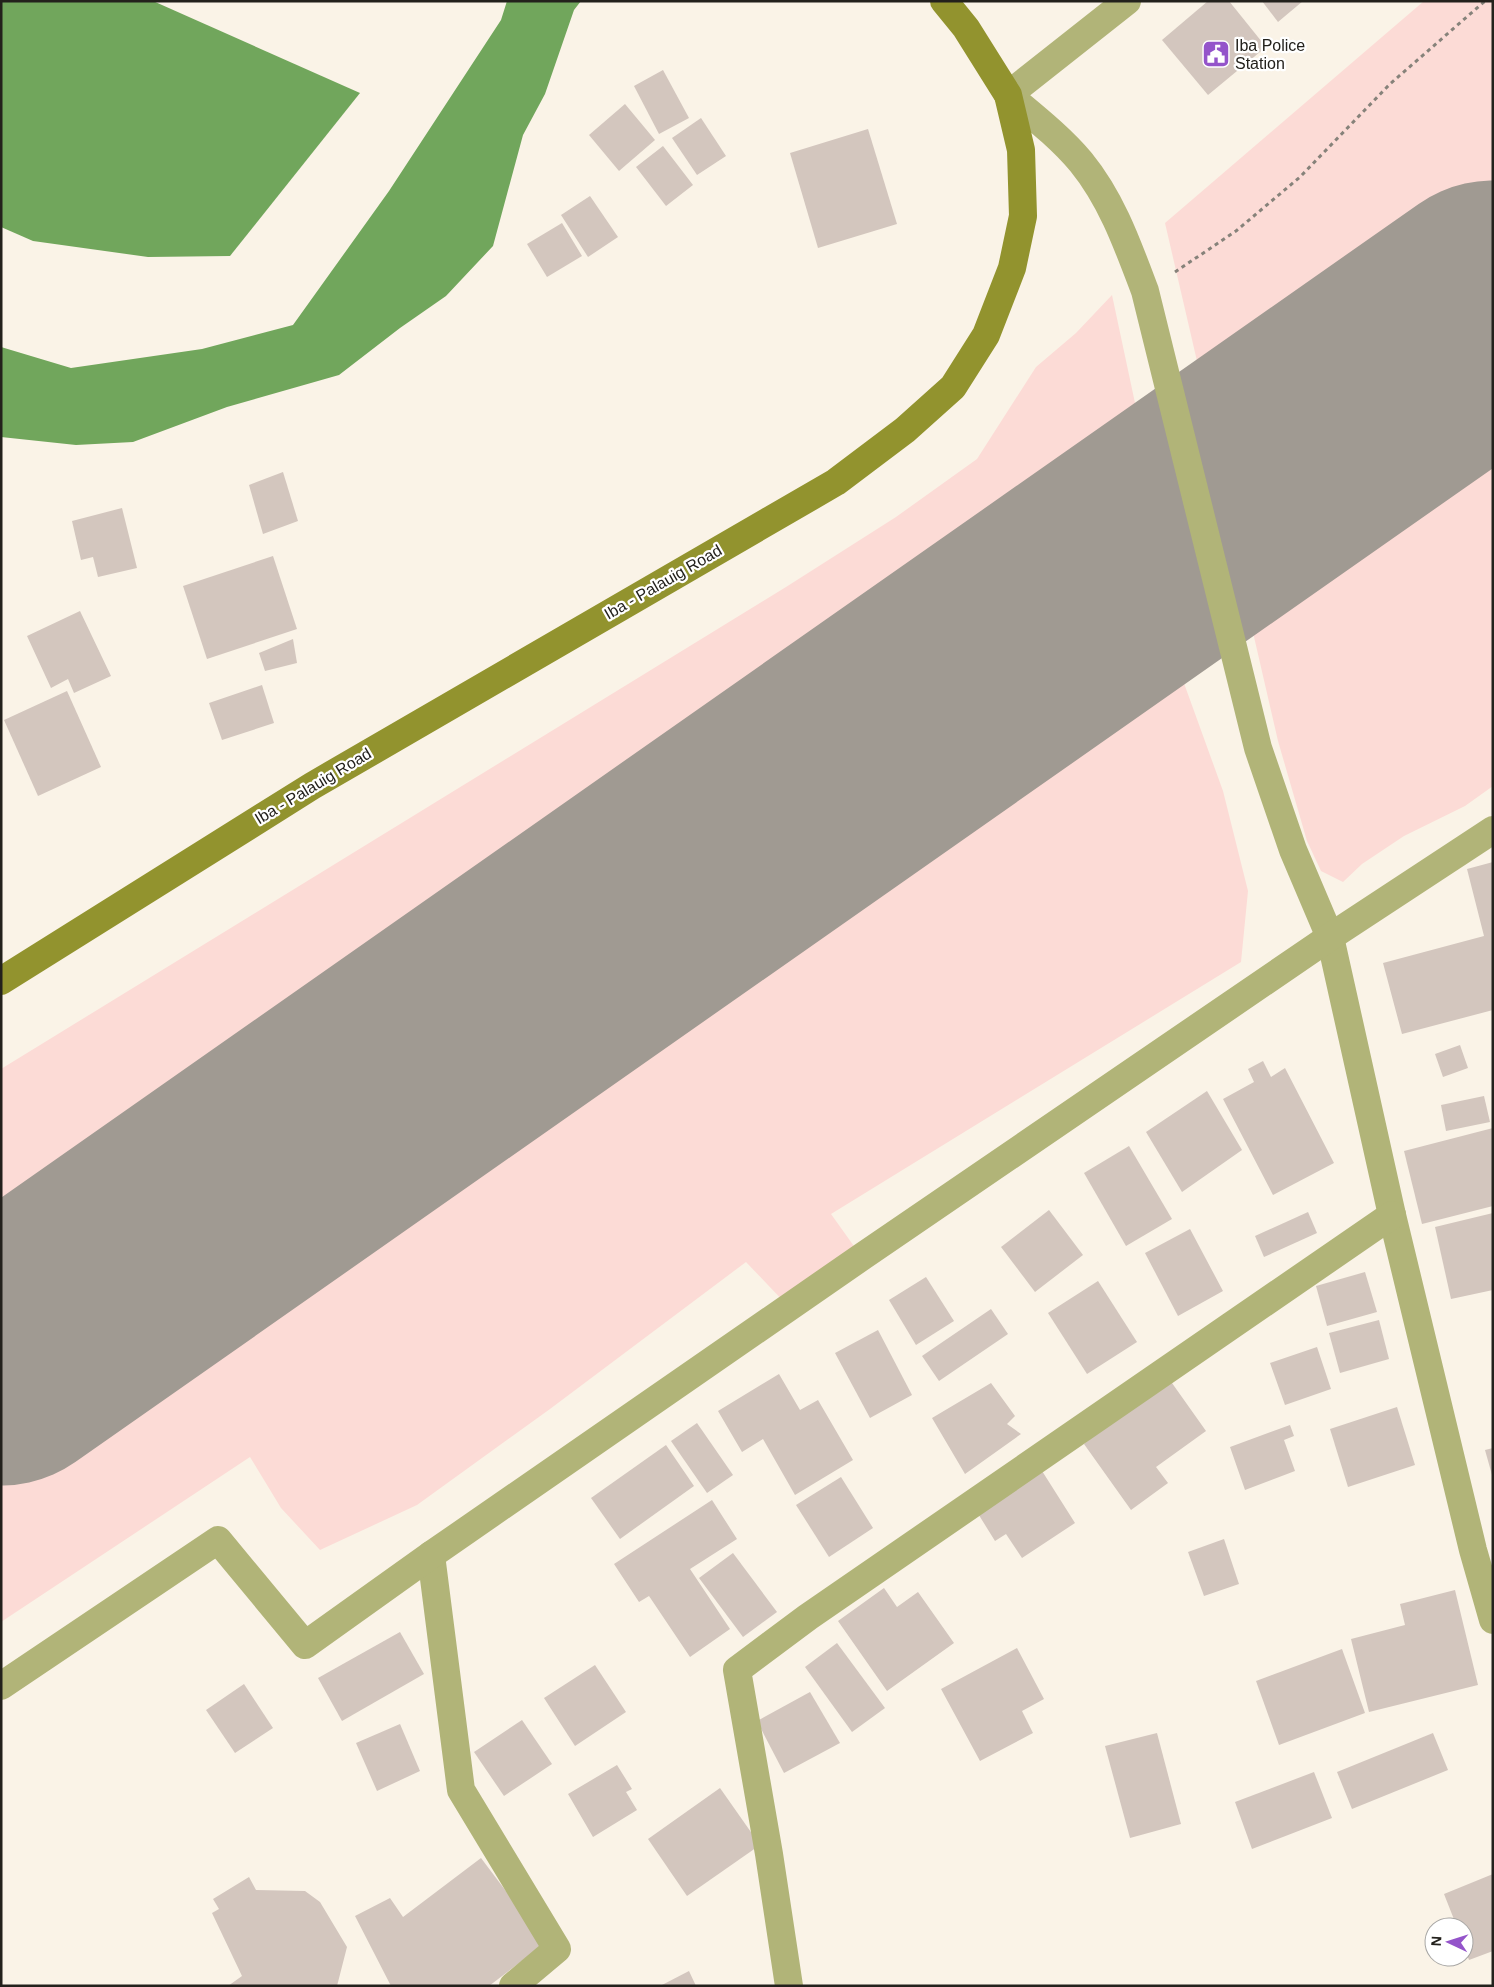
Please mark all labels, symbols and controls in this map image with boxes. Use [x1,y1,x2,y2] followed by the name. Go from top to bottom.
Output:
[1235,37,1305,72] place label: Iba Police Station
[1201,39,1231,69] public building icon: Iba Police Station
[601,542,725,622] street label: Iba - Palauig Road
[252,745,374,827] street label: Iba - Palauig Road
[1424,1917,1474,1967] north arrow
[1428,1935,1444,1947] text: N

